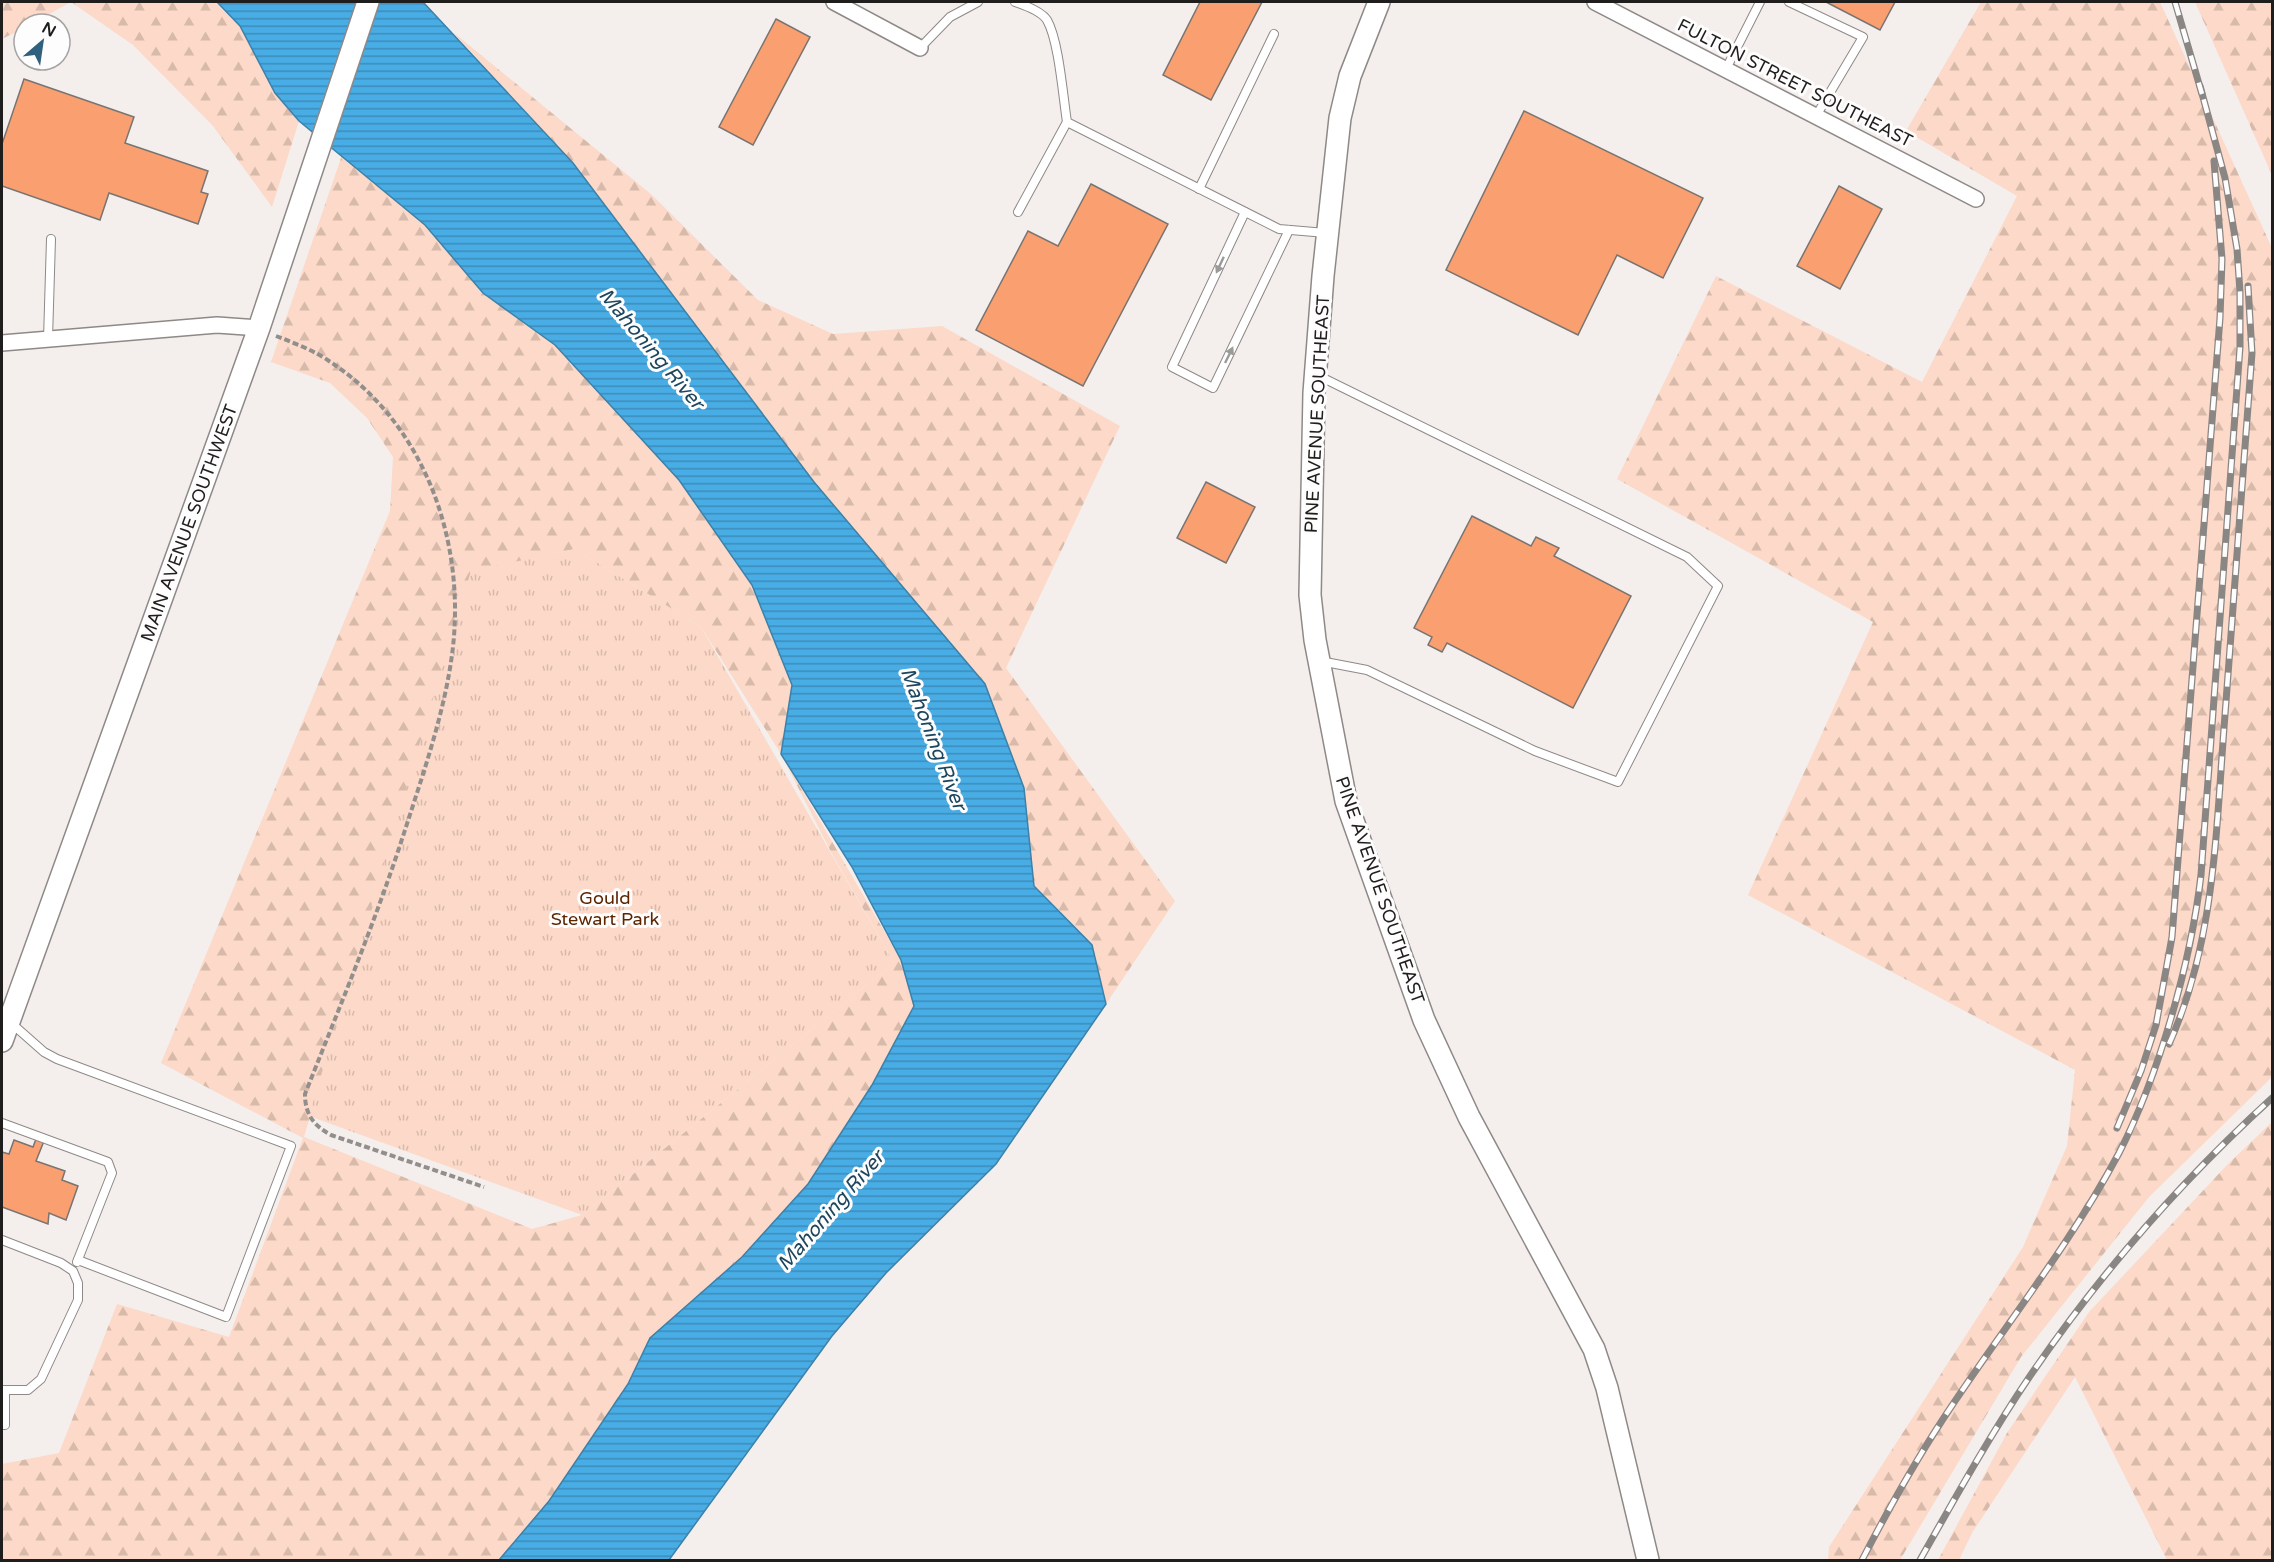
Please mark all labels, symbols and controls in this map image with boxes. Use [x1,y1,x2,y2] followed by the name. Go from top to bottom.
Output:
[12,12,72,72] north arrow
[1674,14,1916,152] street label: FULTON STREET SOUTHEAST
[38,18,59,42] text: N
[1216,257,1225,274] one-way arrow
[593,284,710,416] water label: Mahoning River
[1300,294,1334,534] street label: PINE AVENUE SOUTHEAST
[1224,347,1233,364] one-way arrow
[136,401,242,645] street label: MAIN AVENUE SOUTHWEST
[895,664,972,816] water label: Mahoning River
[1331,773,1429,1007] street label: PINE AVENUE SOUTHEAST
[551,887,660,930] park label: Gould Stewart Park
[772,1144,891,1276] water label: Mahoning River

